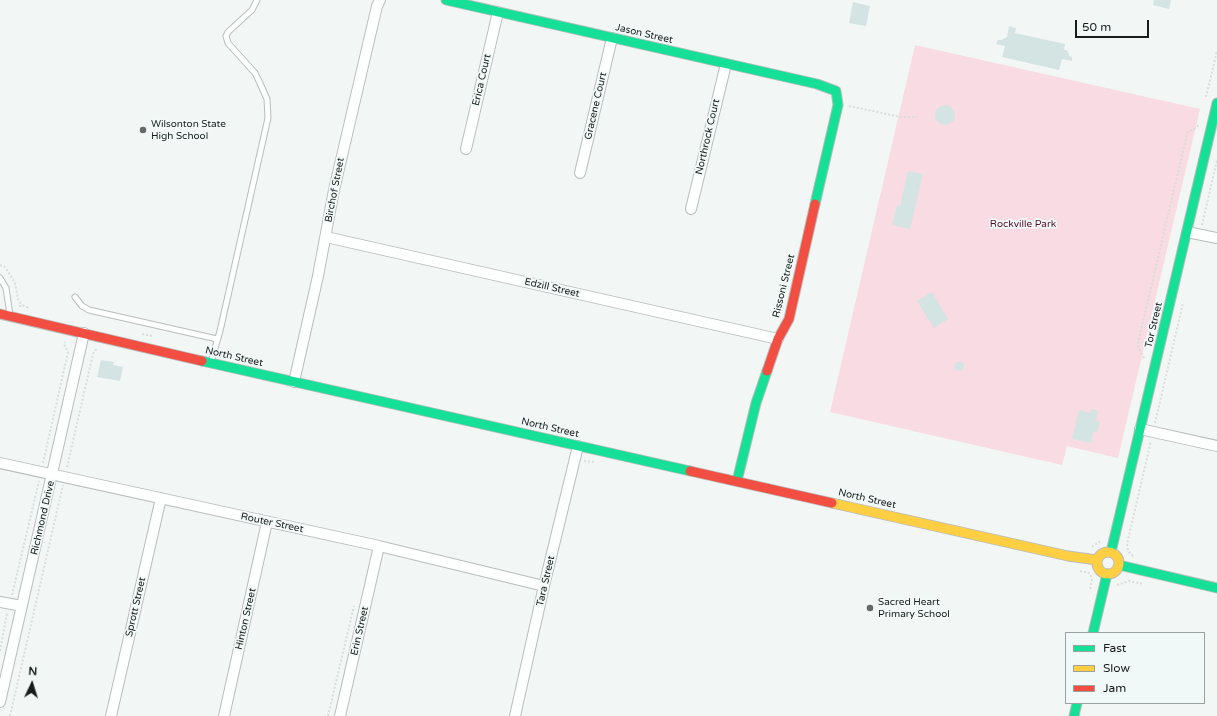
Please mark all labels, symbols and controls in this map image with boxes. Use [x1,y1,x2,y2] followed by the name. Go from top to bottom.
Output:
[1077,12,1151,38] scale bar
[1082,20,1111,34] text: 50 m
[614,22,674,46] street label: Jason Street
[470,53,494,107] street label: Erica Court
[582,71,610,141] street label: Gracene Court
[693,98,723,176] street label: Northrock Court
[151,118,226,142] place label: Wilsonton State High School
[138,125,148,135] marker: Wilsonton State High School
[323,157,347,223] street label: Birchof Street
[990,218,1056,230] park label: Rockville Park
[770,253,798,319] street label: Rissoni Street
[523,276,581,300] street label: Edzill Street
[1143,301,1165,349] street label: Tor Street
[204,345,264,369] street label: North Street
[520,416,580,440] street label: North Street
[29,480,57,556] street label: Richmond Drive
[837,487,897,511] street label: North Street
[240,511,304,535] street label: Router Street
[534,555,558,607] street label: Tara Street
[123,576,149,638] street label: Sprott Street
[233,587,259,651] street label: Hinton Street
[878,596,950,620] place label: Sacred Heart Primary School
[865,603,875,613] marker: Sacred Heart Primary School
[349,605,371,657] street label: Erin Street
[1065,632,1205,704] legend
[1103,641,1126,655] text: Fast
[1103,661,1130,675] text: Slow
[12,664,52,704] north arrow
[28,665,38,678] text: N
[1103,681,1126,695] text: Jam

